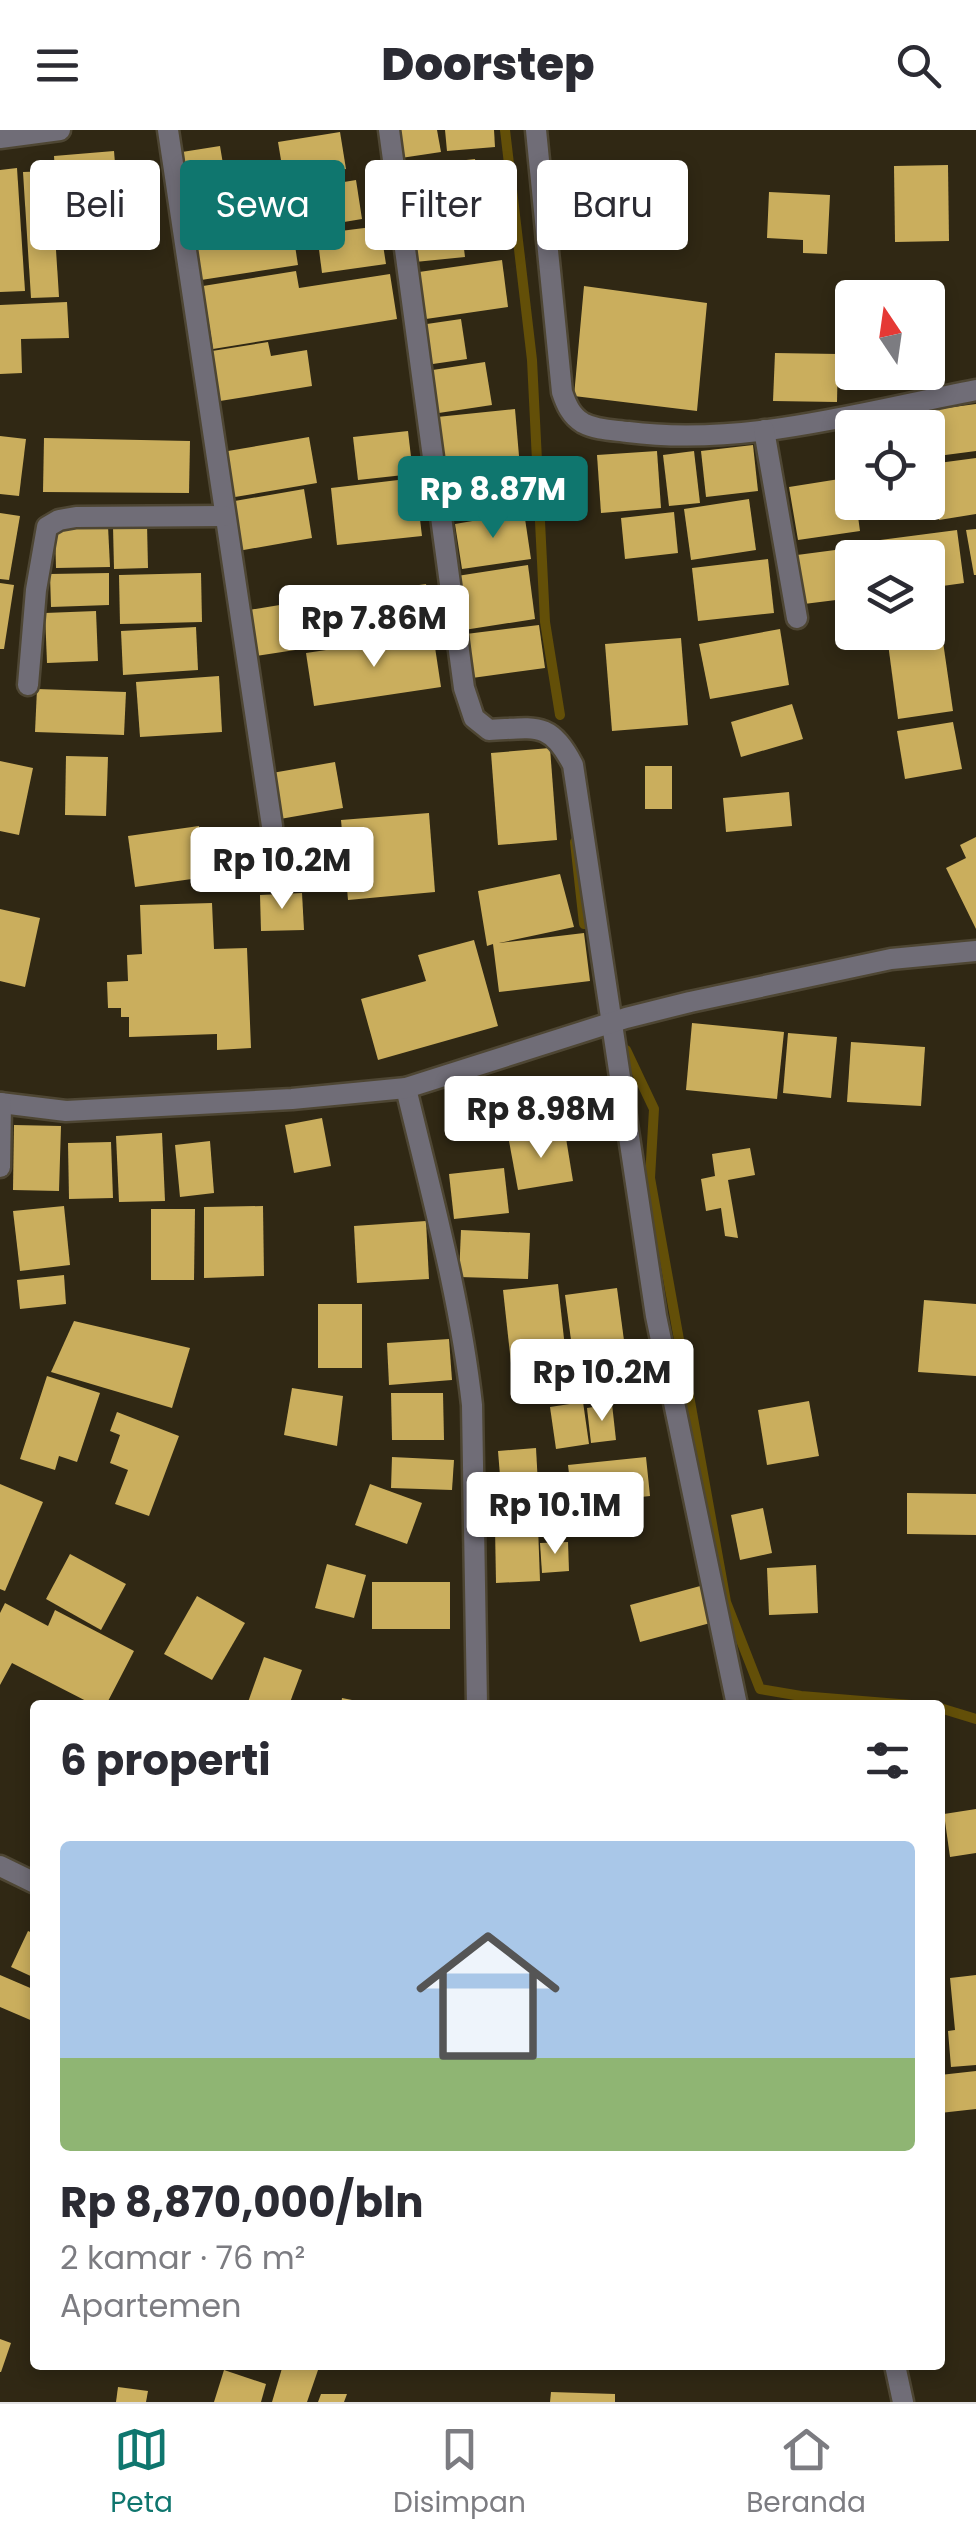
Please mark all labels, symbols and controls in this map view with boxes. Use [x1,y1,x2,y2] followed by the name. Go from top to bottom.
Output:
[381,33,595,96] text: Doorstep
[30,38,85,93] icon: menu
[891,38,946,93] icon: search
[30,160,160,250] chip: Beli
[180,160,345,250] chip: Sewa
[365,160,517,250] chip: Filter
[537,160,688,250] chip: Baru
[835,280,945,390] north arrow
[835,280,945,650] map controls
[835,410,945,520] button: locate
[390,456,596,541] pin: Rp 8.87M
[420,466,566,511] text: Rp 8.87M
[835,540,945,650] button: layers
[271,585,477,670] pin: Rp 7.86M
[301,595,447,640] text: Rp 7.86M
[179,827,385,912] pin: Rp 10.2M
[213,837,351,882] text: Rp 10.2M
[438,1076,644,1161] pin: Rp 8.98M
[467,1086,615,1131] text: Rp 8.98M
[499,1339,705,1424] pin: Rp 10.2M
[533,1349,671,1394] text: Rp 10.2M
[452,1472,658,1557] pin: Rp 10.1M
[489,1482,621,1527] text: Rp 10.1M
[60,1731,271,1790] text: 6 properti
[860,1733,915,1788] icon: filters
[398,1906,578,2086] icon: home
[60,2173,424,2232] text: Rp 8,870,000/bln
[60,2235,305,2280] text: 2 kamar · 76 m²
[60,2283,242,2328] text: Apartemen
[110,2422,173,2524] tab: Peta
[393,2422,526,2524] tab: Disimpan
[746,2422,866,2524] tab: Beranda

